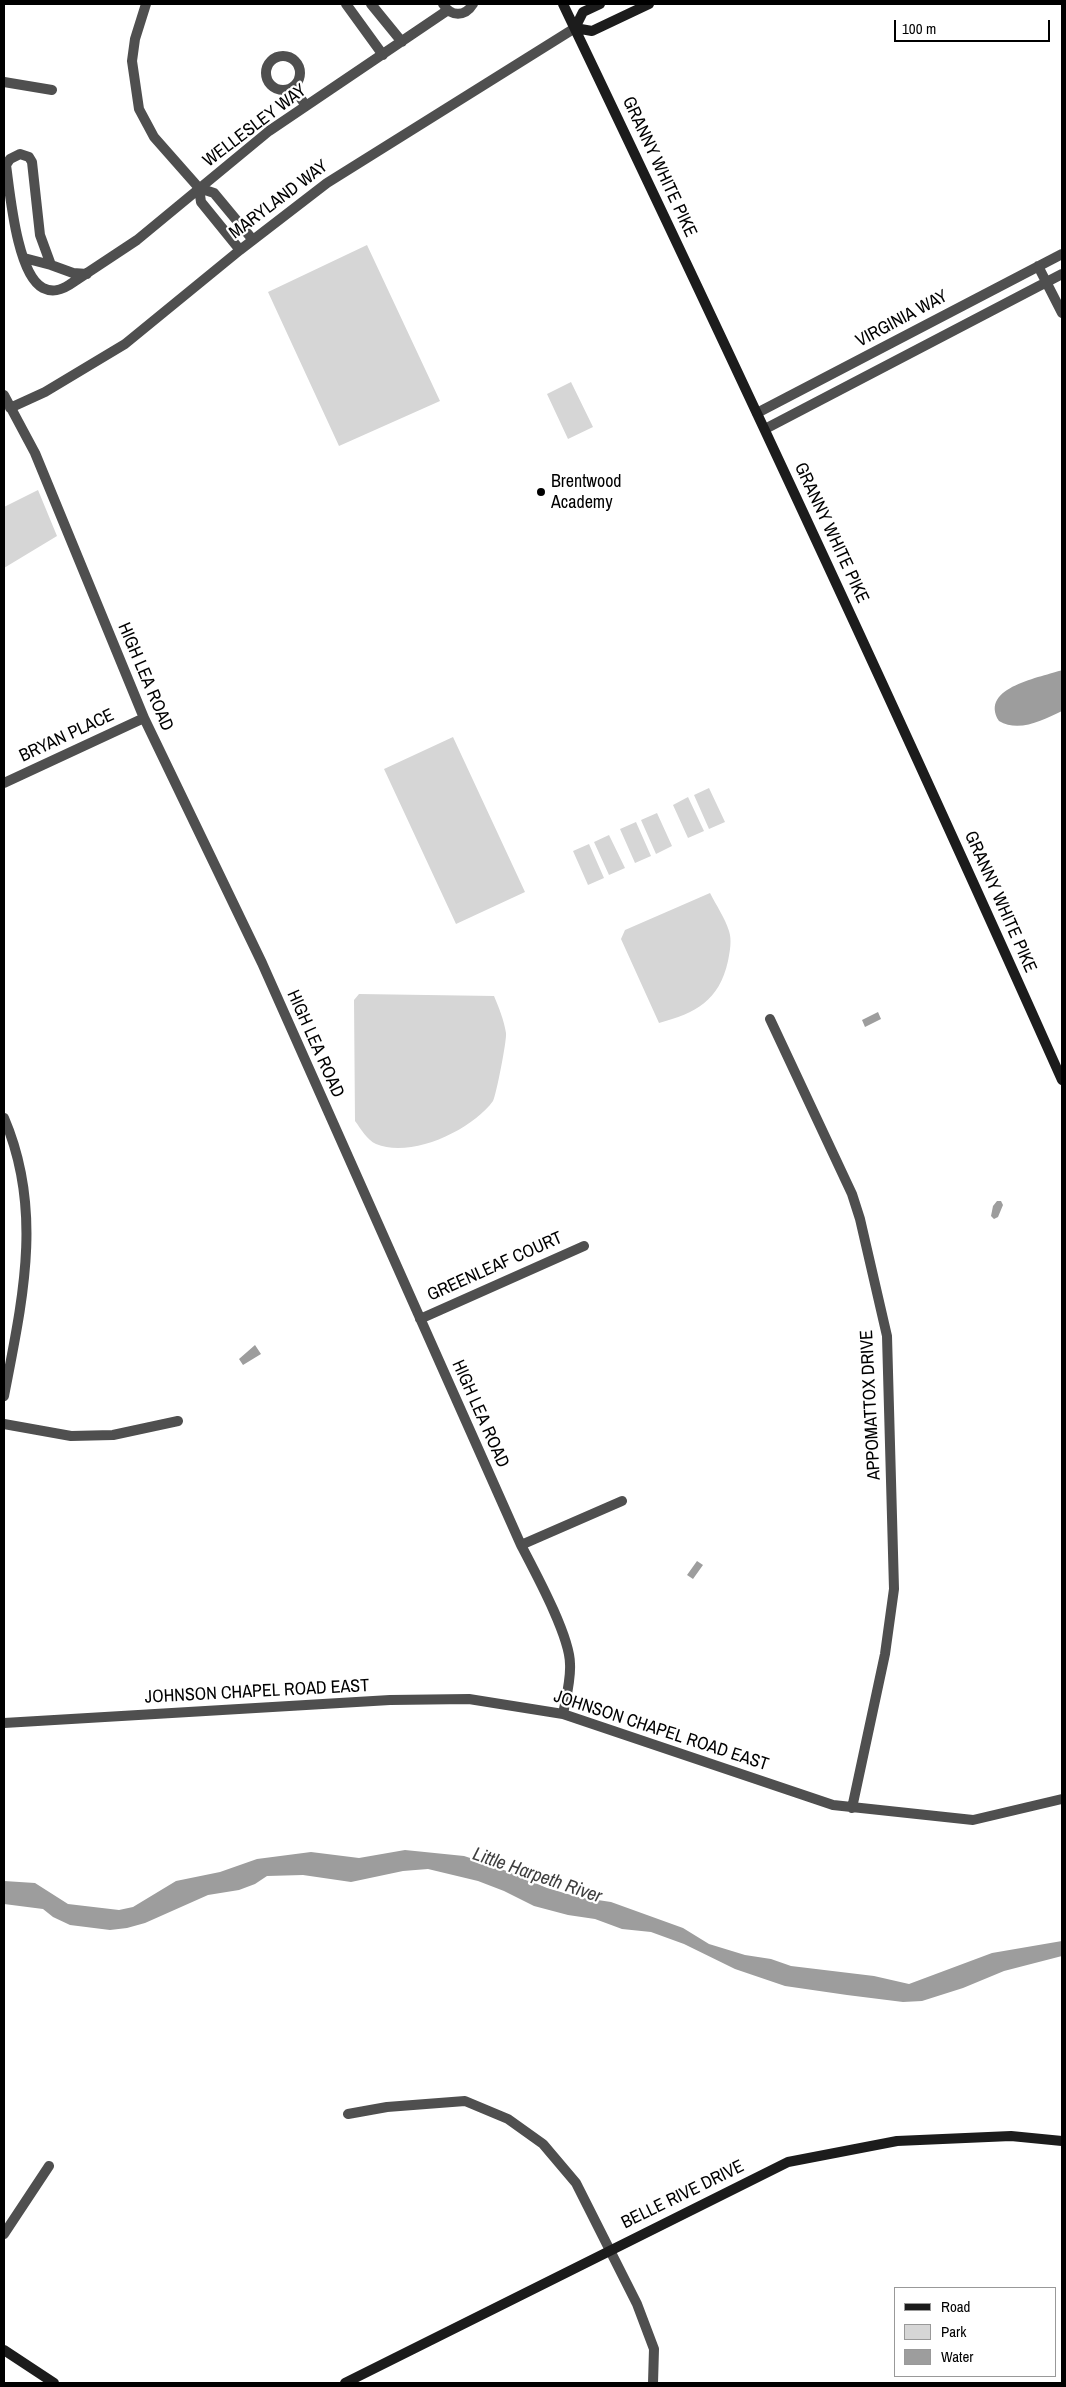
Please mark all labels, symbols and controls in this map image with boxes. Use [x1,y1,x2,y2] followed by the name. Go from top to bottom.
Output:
[896,10,1052,42] scale bar
[902,18,936,39] text: 100 m
[199,80,311,172] street label: WELLESLEY WAY
[617,93,701,241] street label: GRANNY WHITE PIKE
[225,156,333,244] street label: MARYLAND WAY
[852,286,952,352] street label: VIRGINIA WAY
[789,459,873,607] street label: GRANNY WHITE PIKE
[551,471,622,514] place label: Brentwood Academy
[535,486,547,498] marker: Brentwood Academy
[112,620,178,734] street label: HIGH LEA ROAD
[16,705,118,767] street label: BRYAN PLACE
[959,828,1041,976] street label: GRANNY WHITE PIKE
[282,987,348,1101] street label: HIGH LEA ROAD
[424,1227,566,1307] street label: GREENLEAF COURT
[856,1329,886,1481] street label: APPOMATTOX DRIVE
[447,1357,513,1471] street label: HIGH LEA ROAD
[144,1675,370,1709] street label: JOHNSON CHAPEL ROAD EAST
[551,1686,771,1776] street label: JOHNSON CHAPEL ROAD EAST
[469,1843,605,1909] water label: Little Harpeth River
[618,2156,748,2234] street label: BELLE RIVE DRIVE
[894,2287,1056,2377] legend
[941,2296,970,2317] text: Road
[941,2321,966,2342] text: Park
[941,2346,973,2367] text: Water

